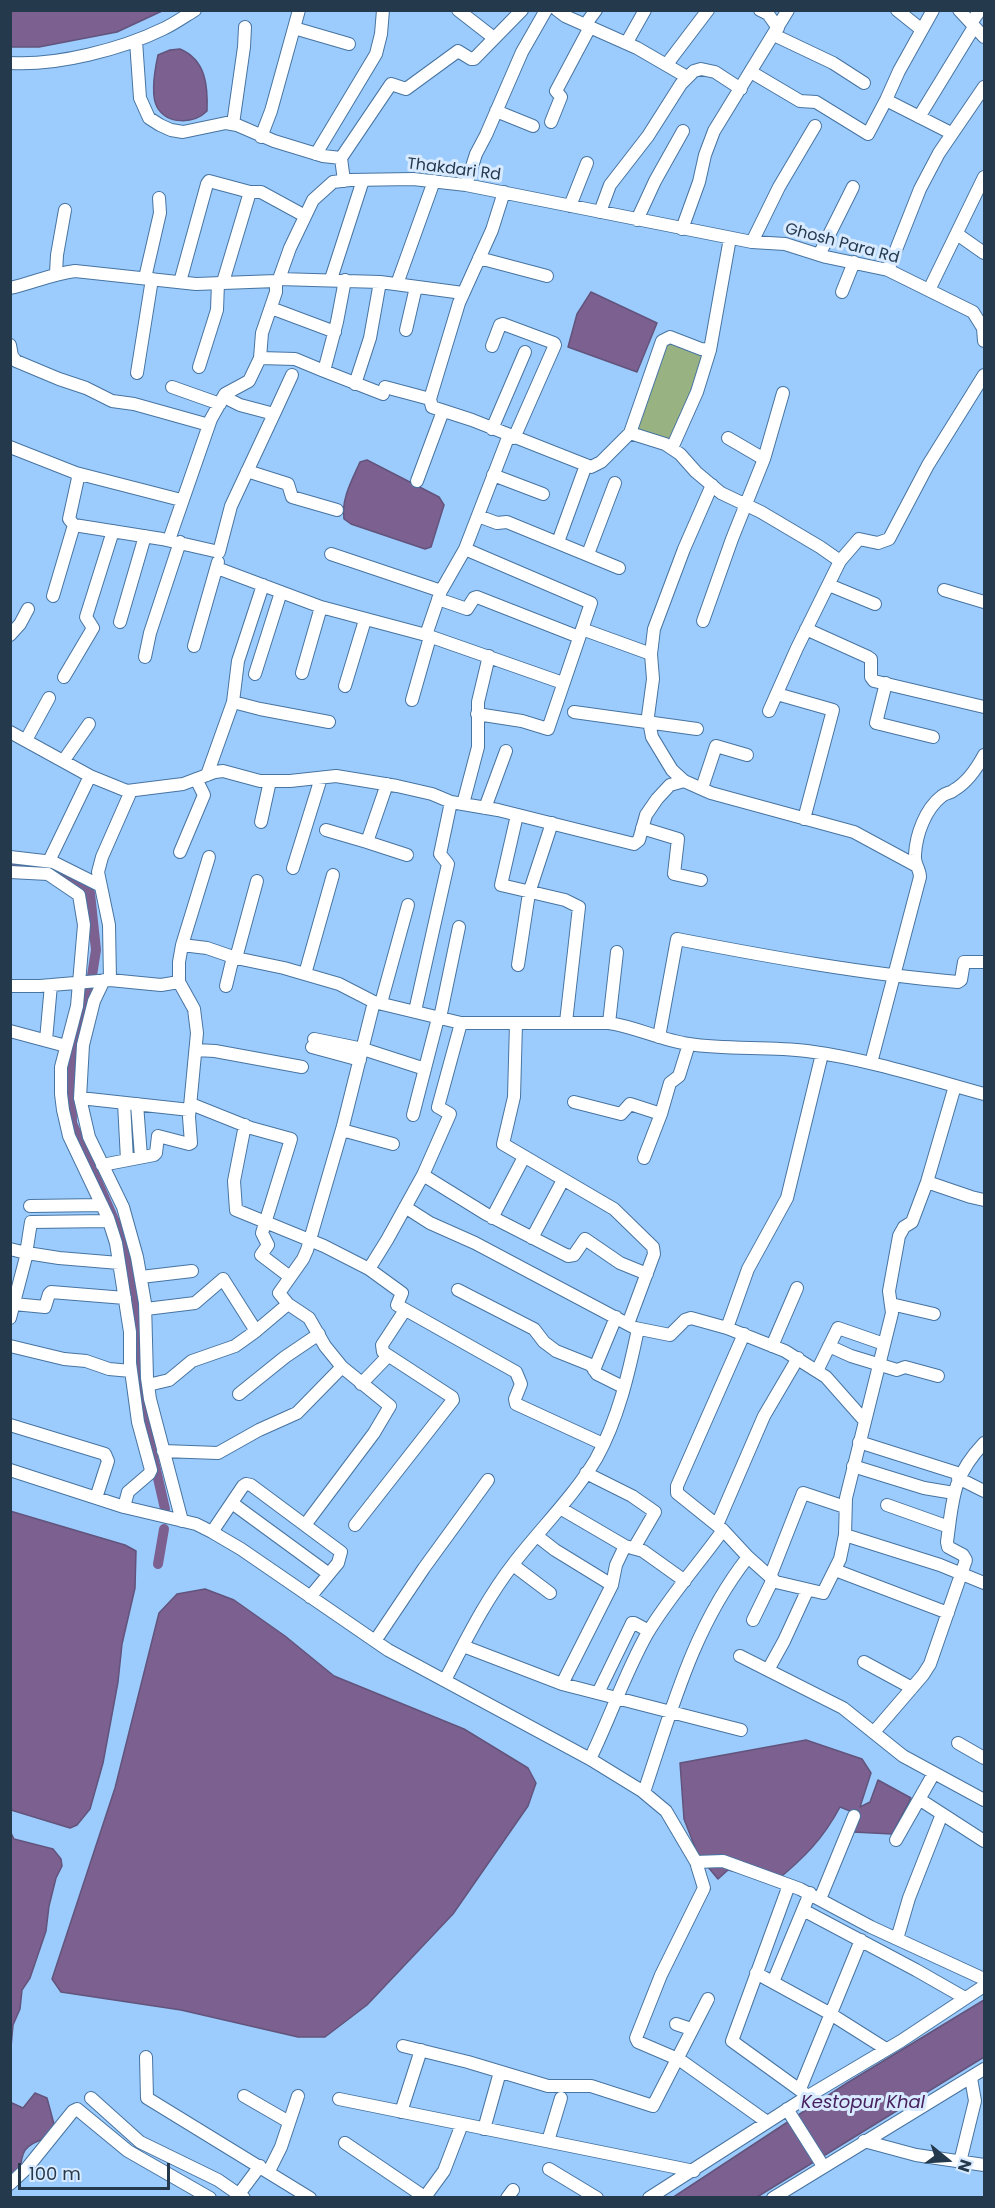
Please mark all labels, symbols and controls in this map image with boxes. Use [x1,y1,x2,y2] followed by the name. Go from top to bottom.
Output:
[406,155,502,185] street label: Thakdari Rd
[783,220,901,268] street label: Ghosh Para Rd
[801,2092,925,2114] water label: Kestopur Khal
[917,2130,977,2190] north arrow
[21,2151,172,2189] scale bar
[952,2156,977,2175] text: N
[29,2161,81,2186] text: 100 m

